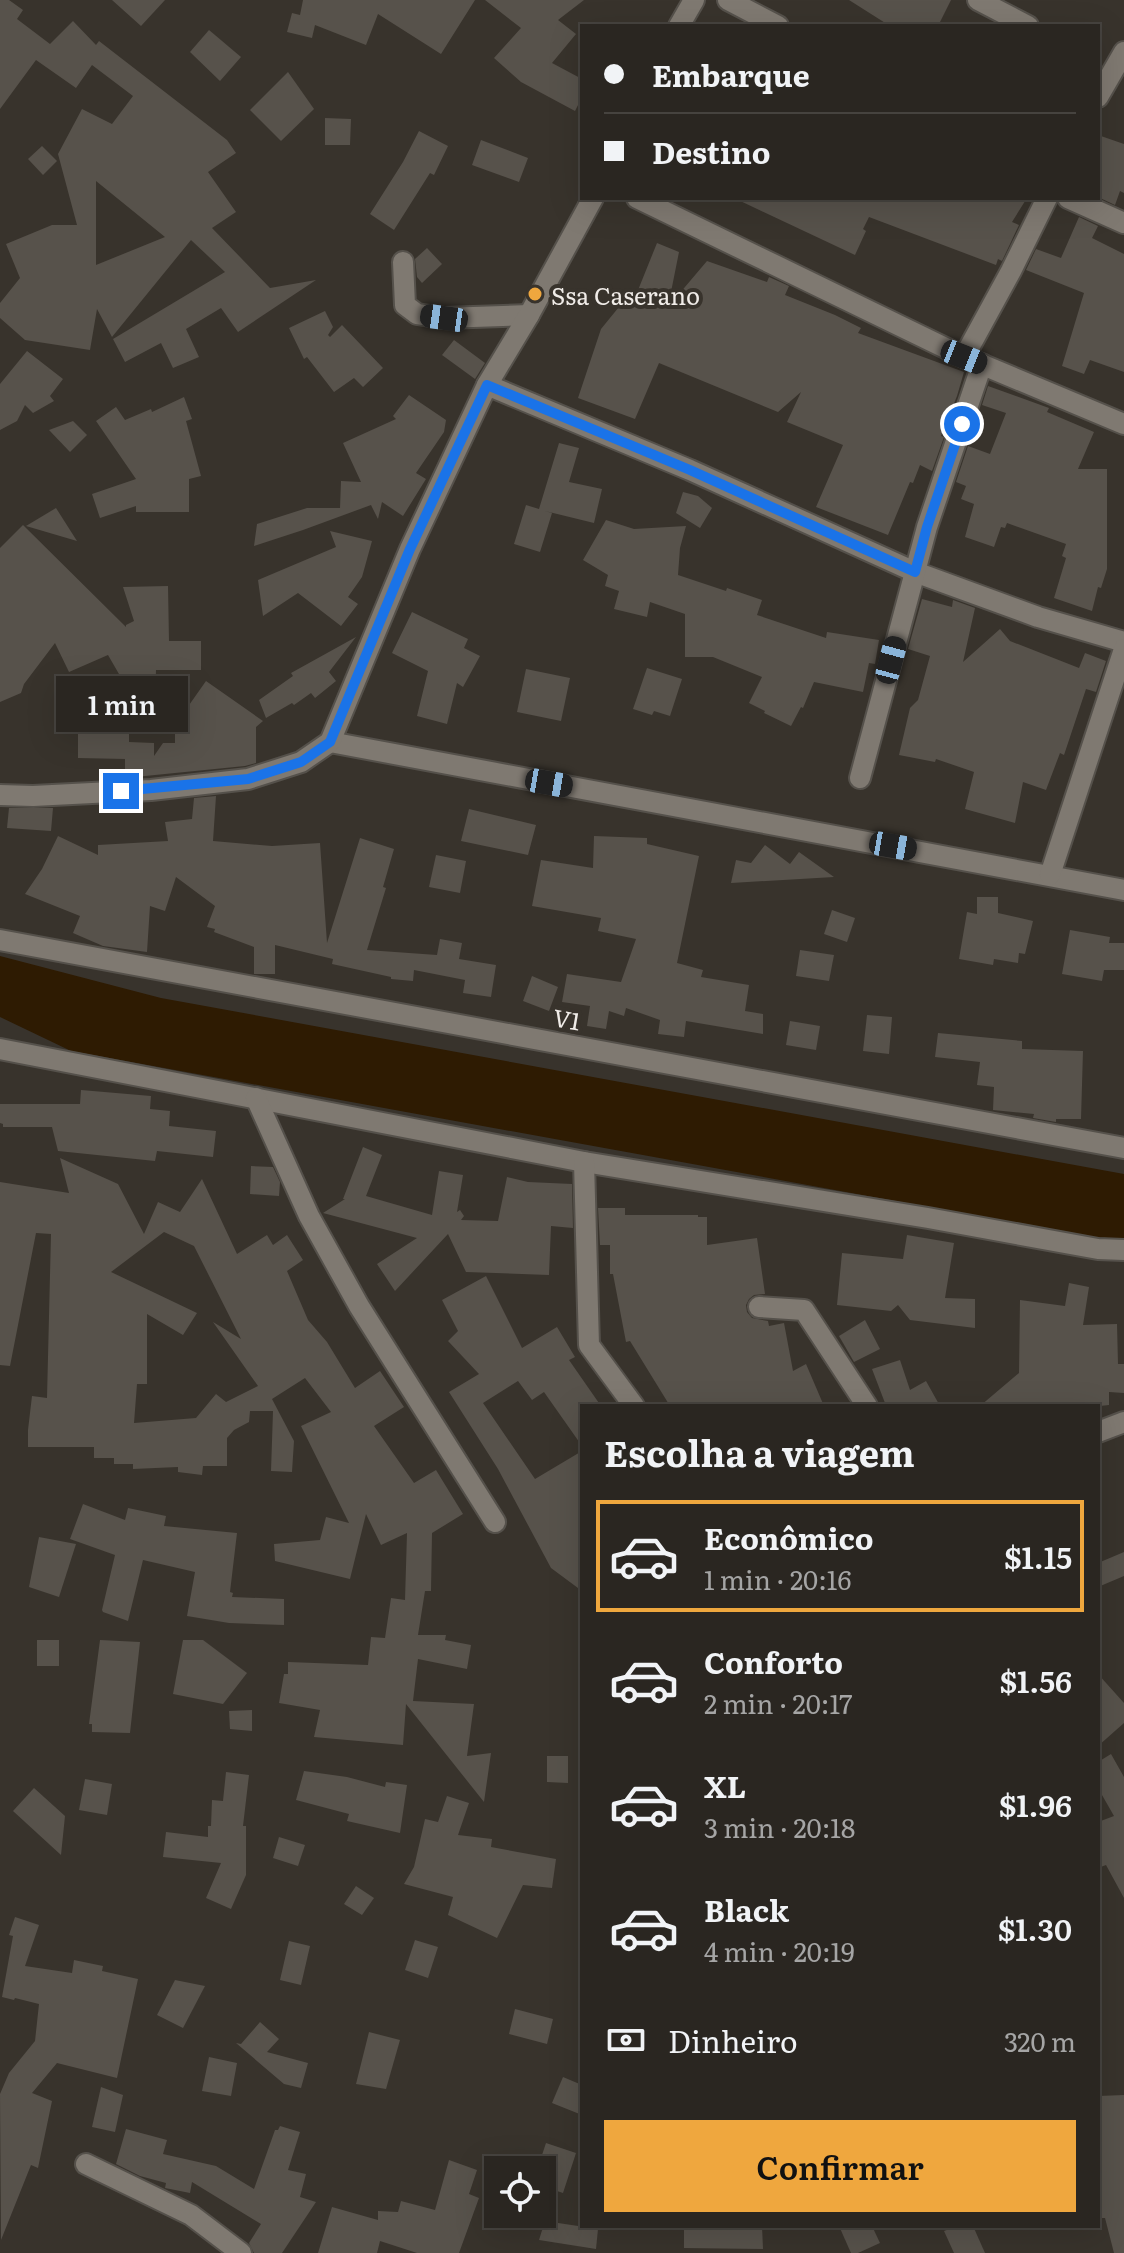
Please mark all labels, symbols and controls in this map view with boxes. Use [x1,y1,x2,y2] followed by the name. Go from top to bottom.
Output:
[652,52,810,96] text: Embarque
[652,129,770,173] text: Destino
[551,277,700,312] place label: Ssa Caserano
[526,285,544,303] marker: Ssa Caserano
[419,303,469,333] car
[937,337,991,377] car
[944,406,980,442] route start
[873,634,909,686] car
[55,675,187,731] callout: 1 min
[88,684,156,723] text: 1 min
[523,767,575,799] car
[103,773,139,809] route end
[867,830,919,862] car
[550,998,584,1038] street label: V1
[604,1425,915,1478] text: Escolha a viagem
[704,1515,873,1559] text: Econômico
[608,1520,680,1592] icon: car
[1004,1534,1072,1578] text: $1.15
[704,1559,851,1598] text: 1 min · 20:16
[704,1639,843,1683] text: Conforto
[608,1644,680,1716] icon: car
[999,1658,1072,1702] text: $1.56
[704,1683,852,1722] text: 2 min · 20:17
[704,1763,746,1807] text: XL
[608,1768,680,1840] icon: car
[999,1782,1072,1826] text: $1.96
[704,1807,855,1846] text: 3 min · 20:18
[704,1887,789,1931] text: Black
[608,1892,680,1964] icon: car
[998,1906,1072,1950] text: $1.30
[704,1931,855,1970] text: 4 min · 20:19
[604,2018,648,2062] icon: cash
[668,2018,798,2062] text: Dinheiro
[1004,2021,1076,2060] text: 320 m
[604,2120,1076,2212] button: Confirmar
[484,2156,556,2228] map controls
[484,2156,556,2228] button: locate

